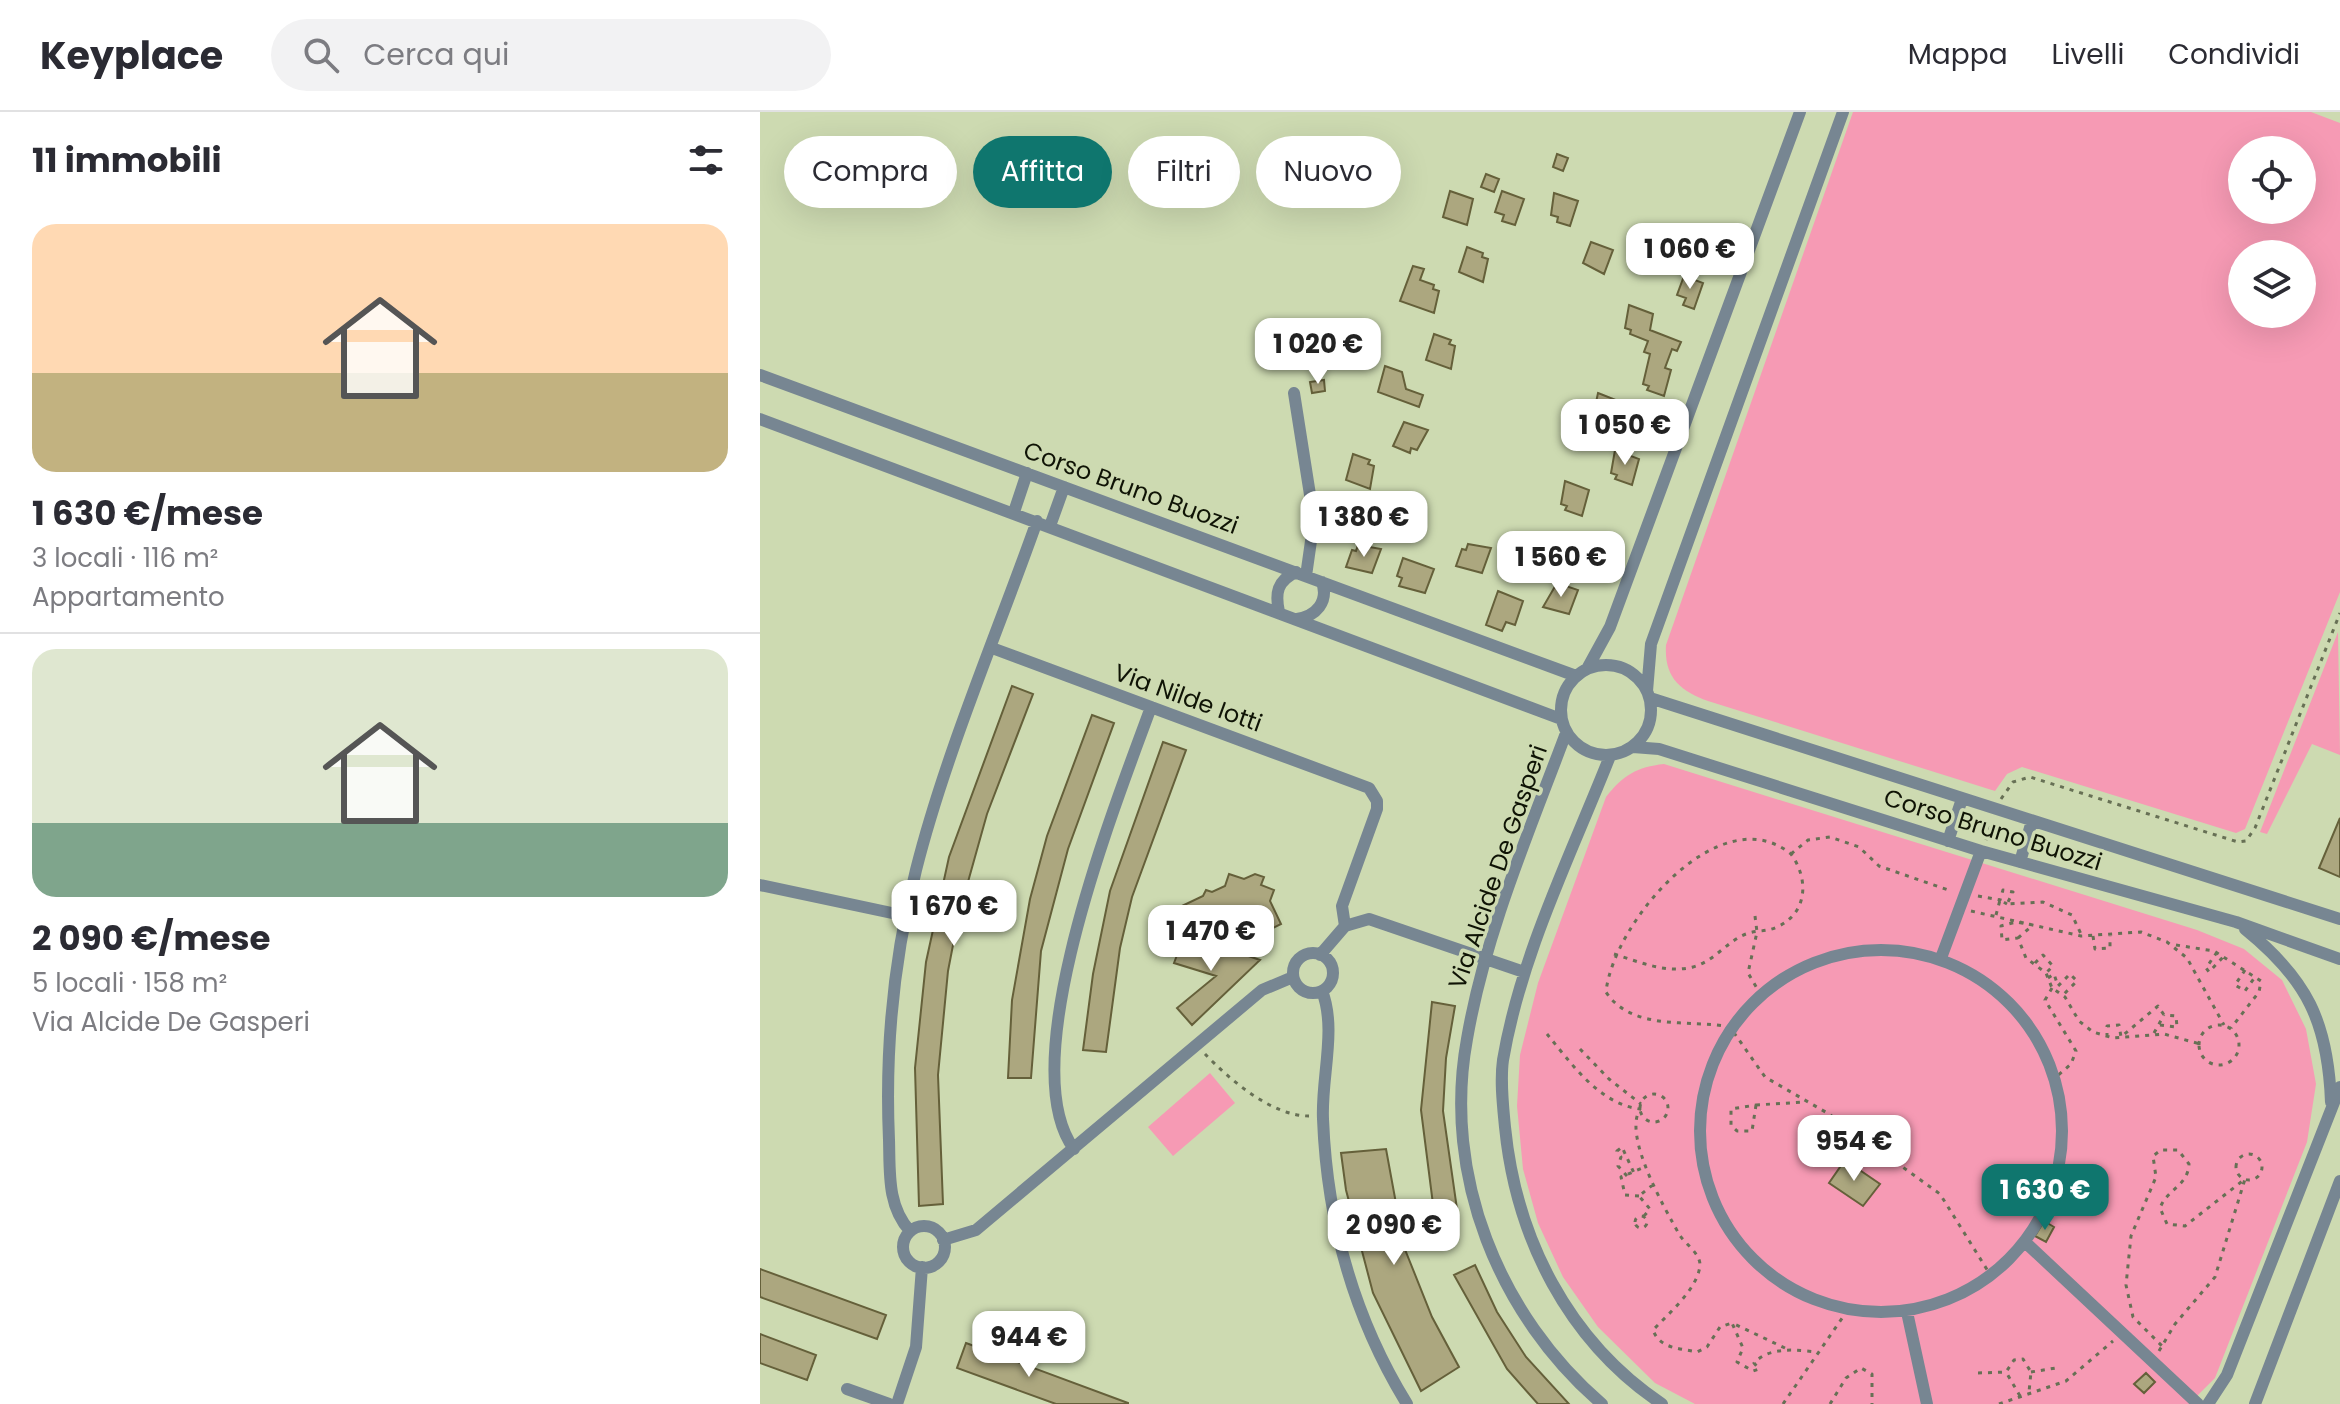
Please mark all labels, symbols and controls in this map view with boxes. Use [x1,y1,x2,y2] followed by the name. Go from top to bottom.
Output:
[271,19,831,91] search box
[40,29,223,82] text: Keyplace
[299,33,343,77] icon: search
[363,33,509,76] text: Cerca qui
[1908,35,2008,74] text: Mappa
[2052,35,2124,74] text: Livelli
[2168,35,2300,74] text: Condividi
[32,136,222,184] text: 11 immobili
[784,136,957,208] chip: Compra
[973,136,1112,208] chip: Affitta
[1128,136,1240,208] chip: Filtri
[1256,136,1401,208] chip: Nuovo
[2228,136,2316,328] map controls
[2228,136,2316,224] button: locate
[684,138,728,182] icon: filters
[1616,223,1764,291] pin: 1 060 €
[1644,231,1736,267] text: 1 060 €
[2228,240,2316,328] button: layers
[308,276,452,420] icon: home
[1244,318,1392,386] pin: 1 020 €
[1273,326,1363,362] text: 1 020 €
[1551,399,1699,467] pin: 1 050 €
[1579,407,1671,443] text: 1 050 €
[1019,433,1243,542] street label: Corso Bruno Buozzi
[32,489,263,537] text: 1 630 €/mese
[1290,491,1438,559] pin: 1 380 €
[1318,499,1410,535] text: 1 380 €
[1487,531,1635,599] pin: 1 560 €
[1515,539,1607,575] text: 1 560 €
[32,540,218,576] text: 3 locali · 116 m²
[32,579,225,615] text: Appartamento
[1109,655,1267,740] street label: Via Nilde Iotti
[308,701,452,845] icon: home
[1440,740,1555,993] street label: Via Alcide De Gasperi
[1880,781,2106,878] street label: Corso Bruno Buozzi
[880,880,1028,948] pin: 1 670 €
[910,888,998,924] text: 1 670 €
[1137,905,1285,973] pin: 1 470 €
[1166,913,1256,949] text: 1 470 €
[32,914,270,962] text: 2 090 €/mese
[32,965,227,1001] text: 5 locali · 158 m²
[32,1004,310,1040] text: Via Alcide De Gasperi
[1798,1115,1910,1183] pin: 954 €
[1816,1123,1892,1159] text: 954 €
[1971,1164,2119,1232] pin: 1 630 €
[2000,1172,2090,1208] text: 1 630 €
[1320,1199,1468,1267] pin: 2 090 €
[1346,1207,1442,1243] text: 2 090 €
[973,1311,1085,1379] pin: 944 €
[990,1319,1068,1355] text: 944 €

